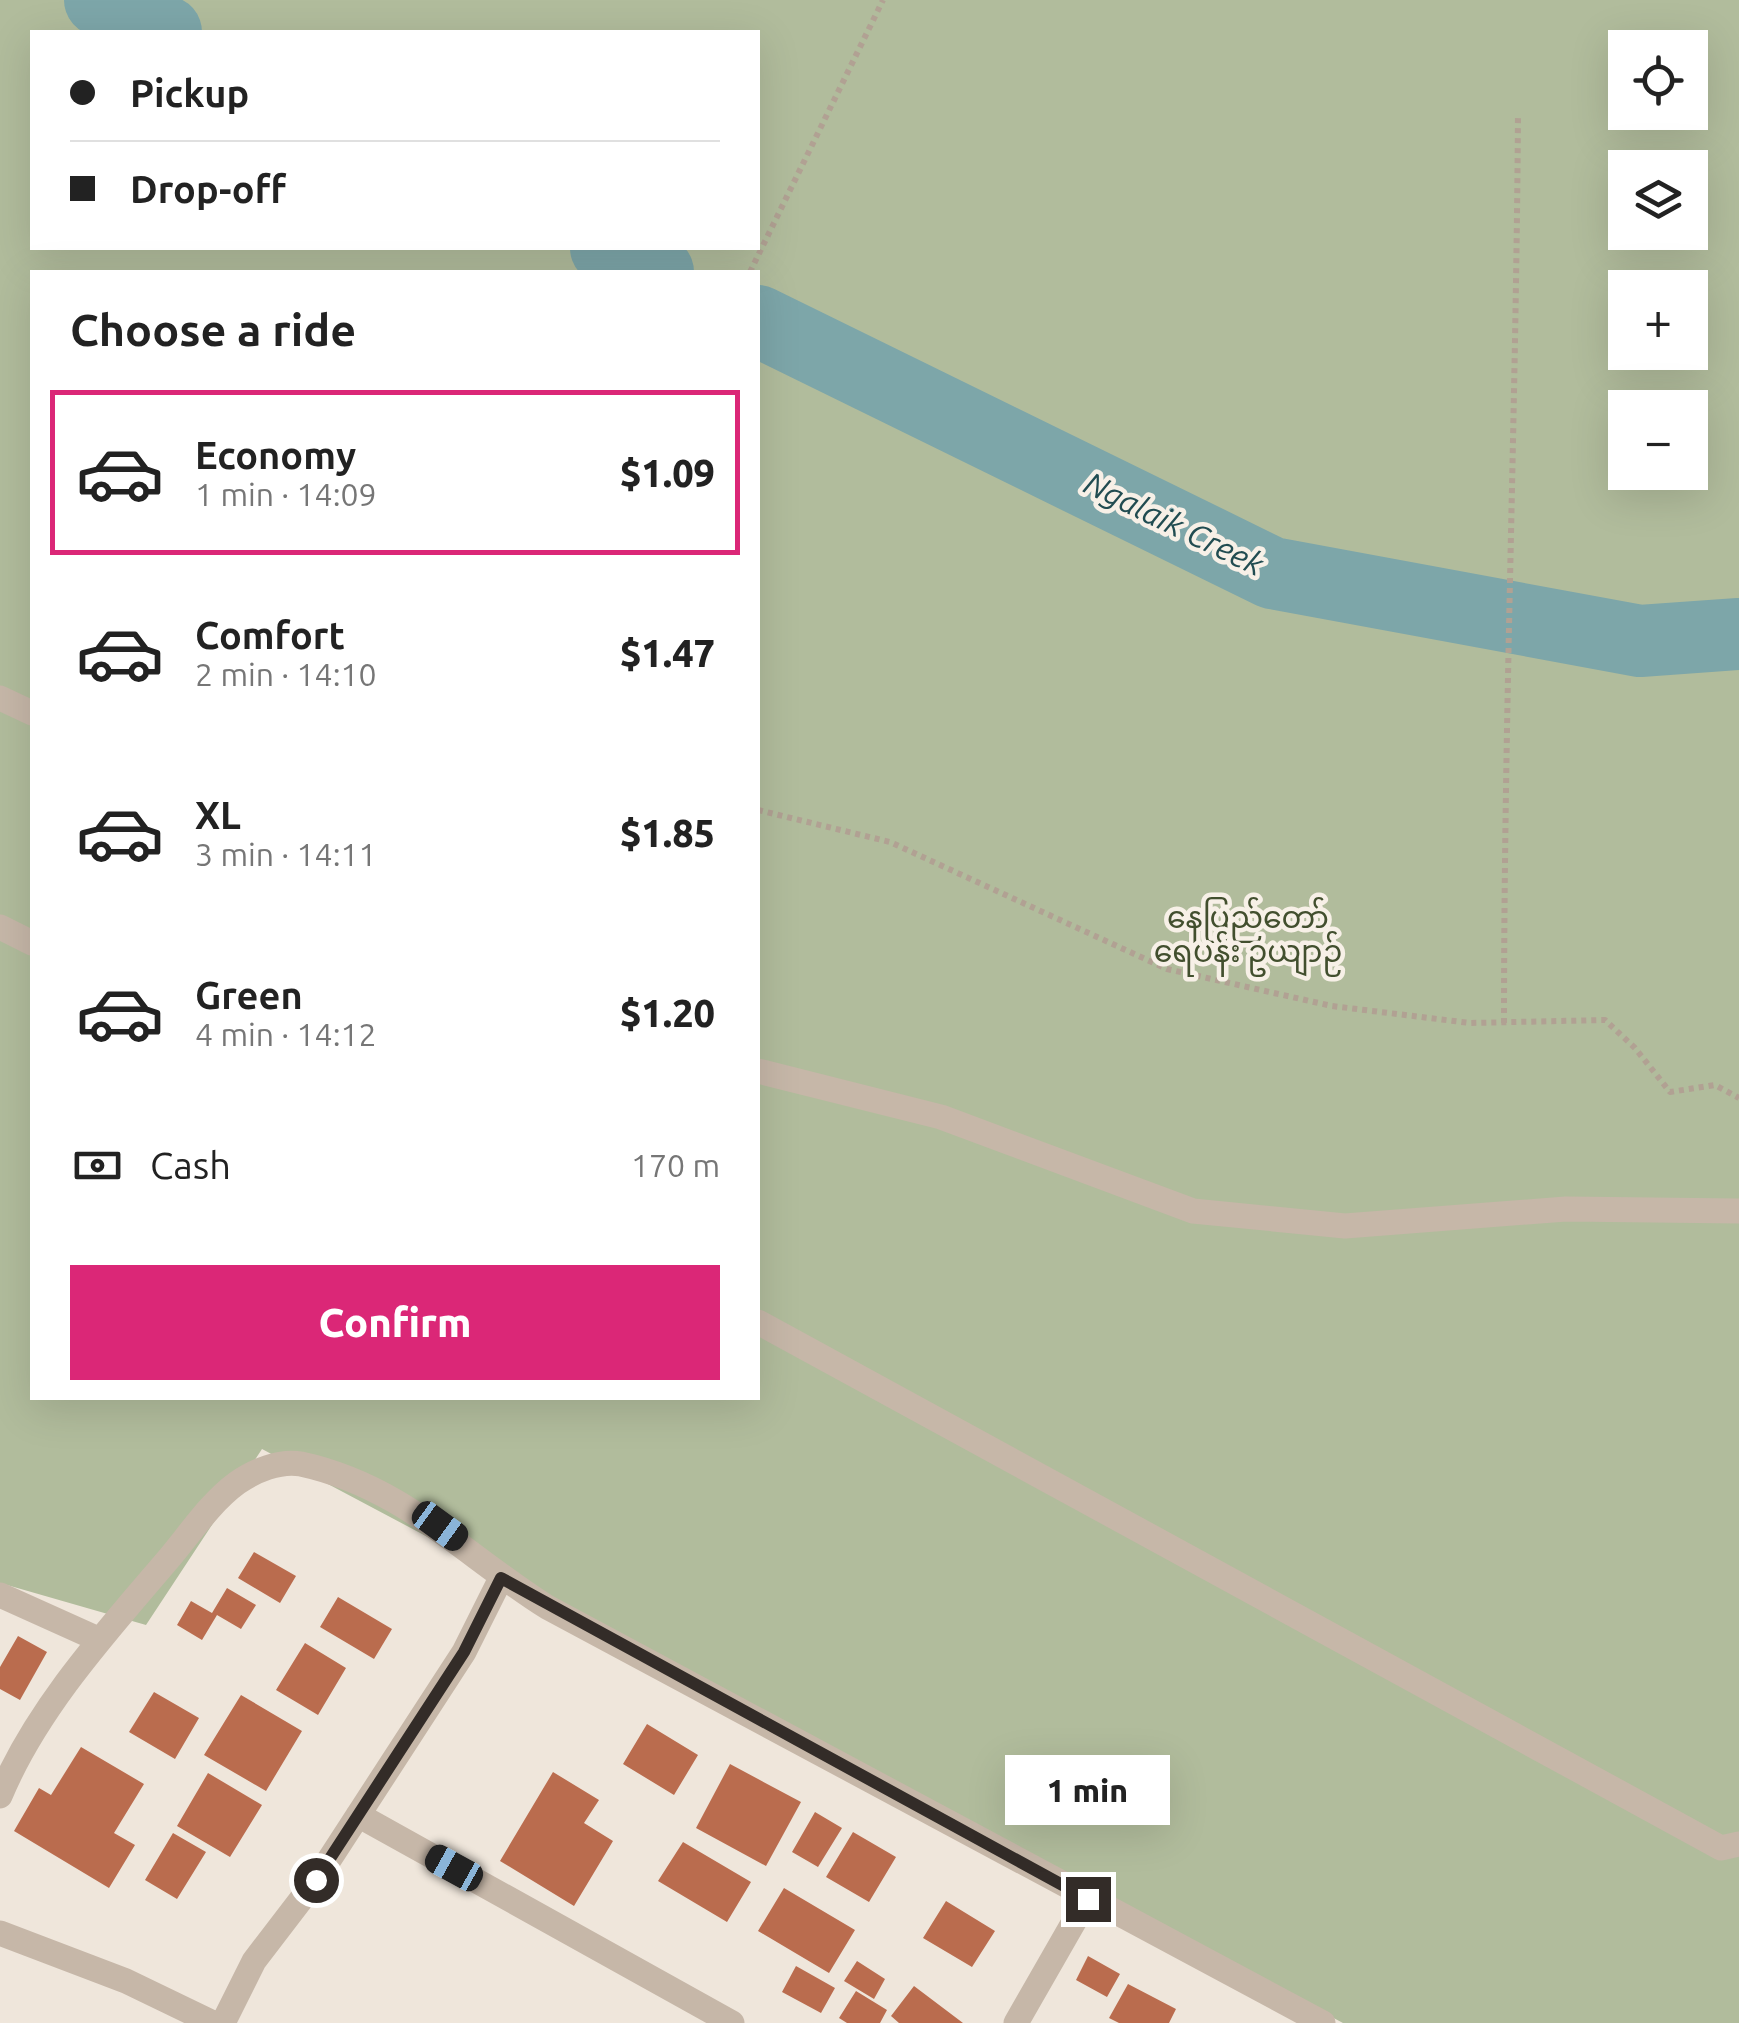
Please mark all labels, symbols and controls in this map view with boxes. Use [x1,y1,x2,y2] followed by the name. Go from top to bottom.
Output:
[1608,30,1708,490] map controls
[1608,30,1708,130] button: locate
[130,72,249,114] text: Pickup
[1608,150,1708,250] button: layers
[130,168,286,210] text: Drop-off
[1608,270,1708,370] button: +
[70,304,356,355] text: Choose a ride
[1608,390,1708,490] button: −
[75,428,165,518] icon: car
[195,434,356,476] text: Economy
[620,452,715,494] text: $1.09
[1079,464,1271,582] water label: Ngalaik Creek
[195,476,377,512] text: 1 min · 14:09
[75,608,165,698] icon: car
[195,614,345,656] text: Comfort
[620,632,715,674] text: $1.47
[195,656,377,692] text: 2 min · 14:10
[75,788,165,878] icon: car
[195,794,241,836] text: XL
[620,812,715,854] text: $1.85
[195,836,377,872] text: 3 min · 14:11
[1154,896,1342,977] park label: နေပြည်တော် ရေပန်း ဥယျာဉ်
[75,968,165,1058] icon: car
[195,974,303,1016] text: Green
[620,992,715,1034] text: $1.20
[195,1016,377,1052] text: 4 min · 14:12
[70,1138,125,1193] icon: cash
[150,1144,231,1186] text: Cash
[631,1147,720,1183] text: 170 m
[70,1265,720,1380] button: Confirm
[407,1496,473,1556] car
[1006,1754,1170,1824] callout: 1 min
[1047,1772,1128,1808] text: 1 min
[420,1840,488,1896] car
[294,1858,339,1903] route start
[1066,1877,1111,1922] route end

